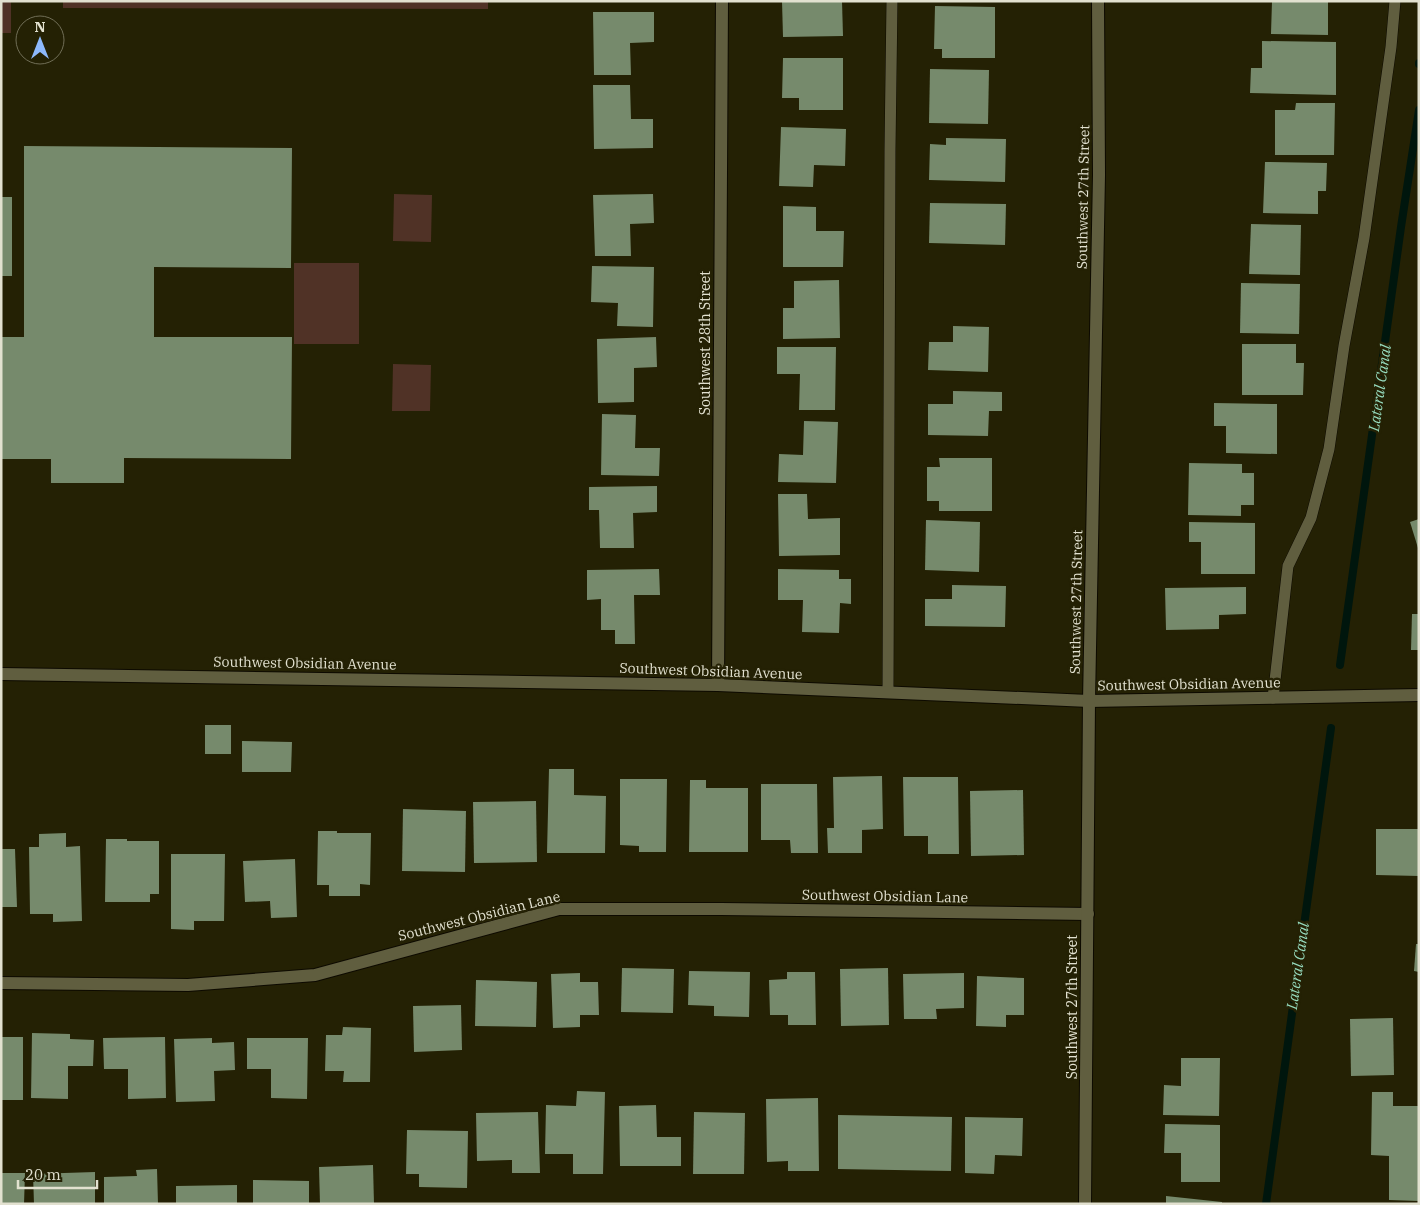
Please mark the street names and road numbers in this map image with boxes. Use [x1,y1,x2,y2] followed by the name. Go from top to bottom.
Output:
[1073,125,1093,269] street label: Southwest 27th Street
[696,271,714,415] street label: Southwest 28th Street
[1066,530,1086,674] street label: Southwest 27th Street
[213,652,397,674] street label: Southwest Obsidian Avenue
[619,659,803,683] street label: Southwest Obsidian Avenue
[1097,673,1281,695] street label: Southwest Obsidian Avenue
[802,886,968,906] street label: Southwest Obsidian Lane
[396,887,562,945] street label: Southwest Obsidian Lane
[1063,935,1081,1079] street label: Southwest 27th Street

